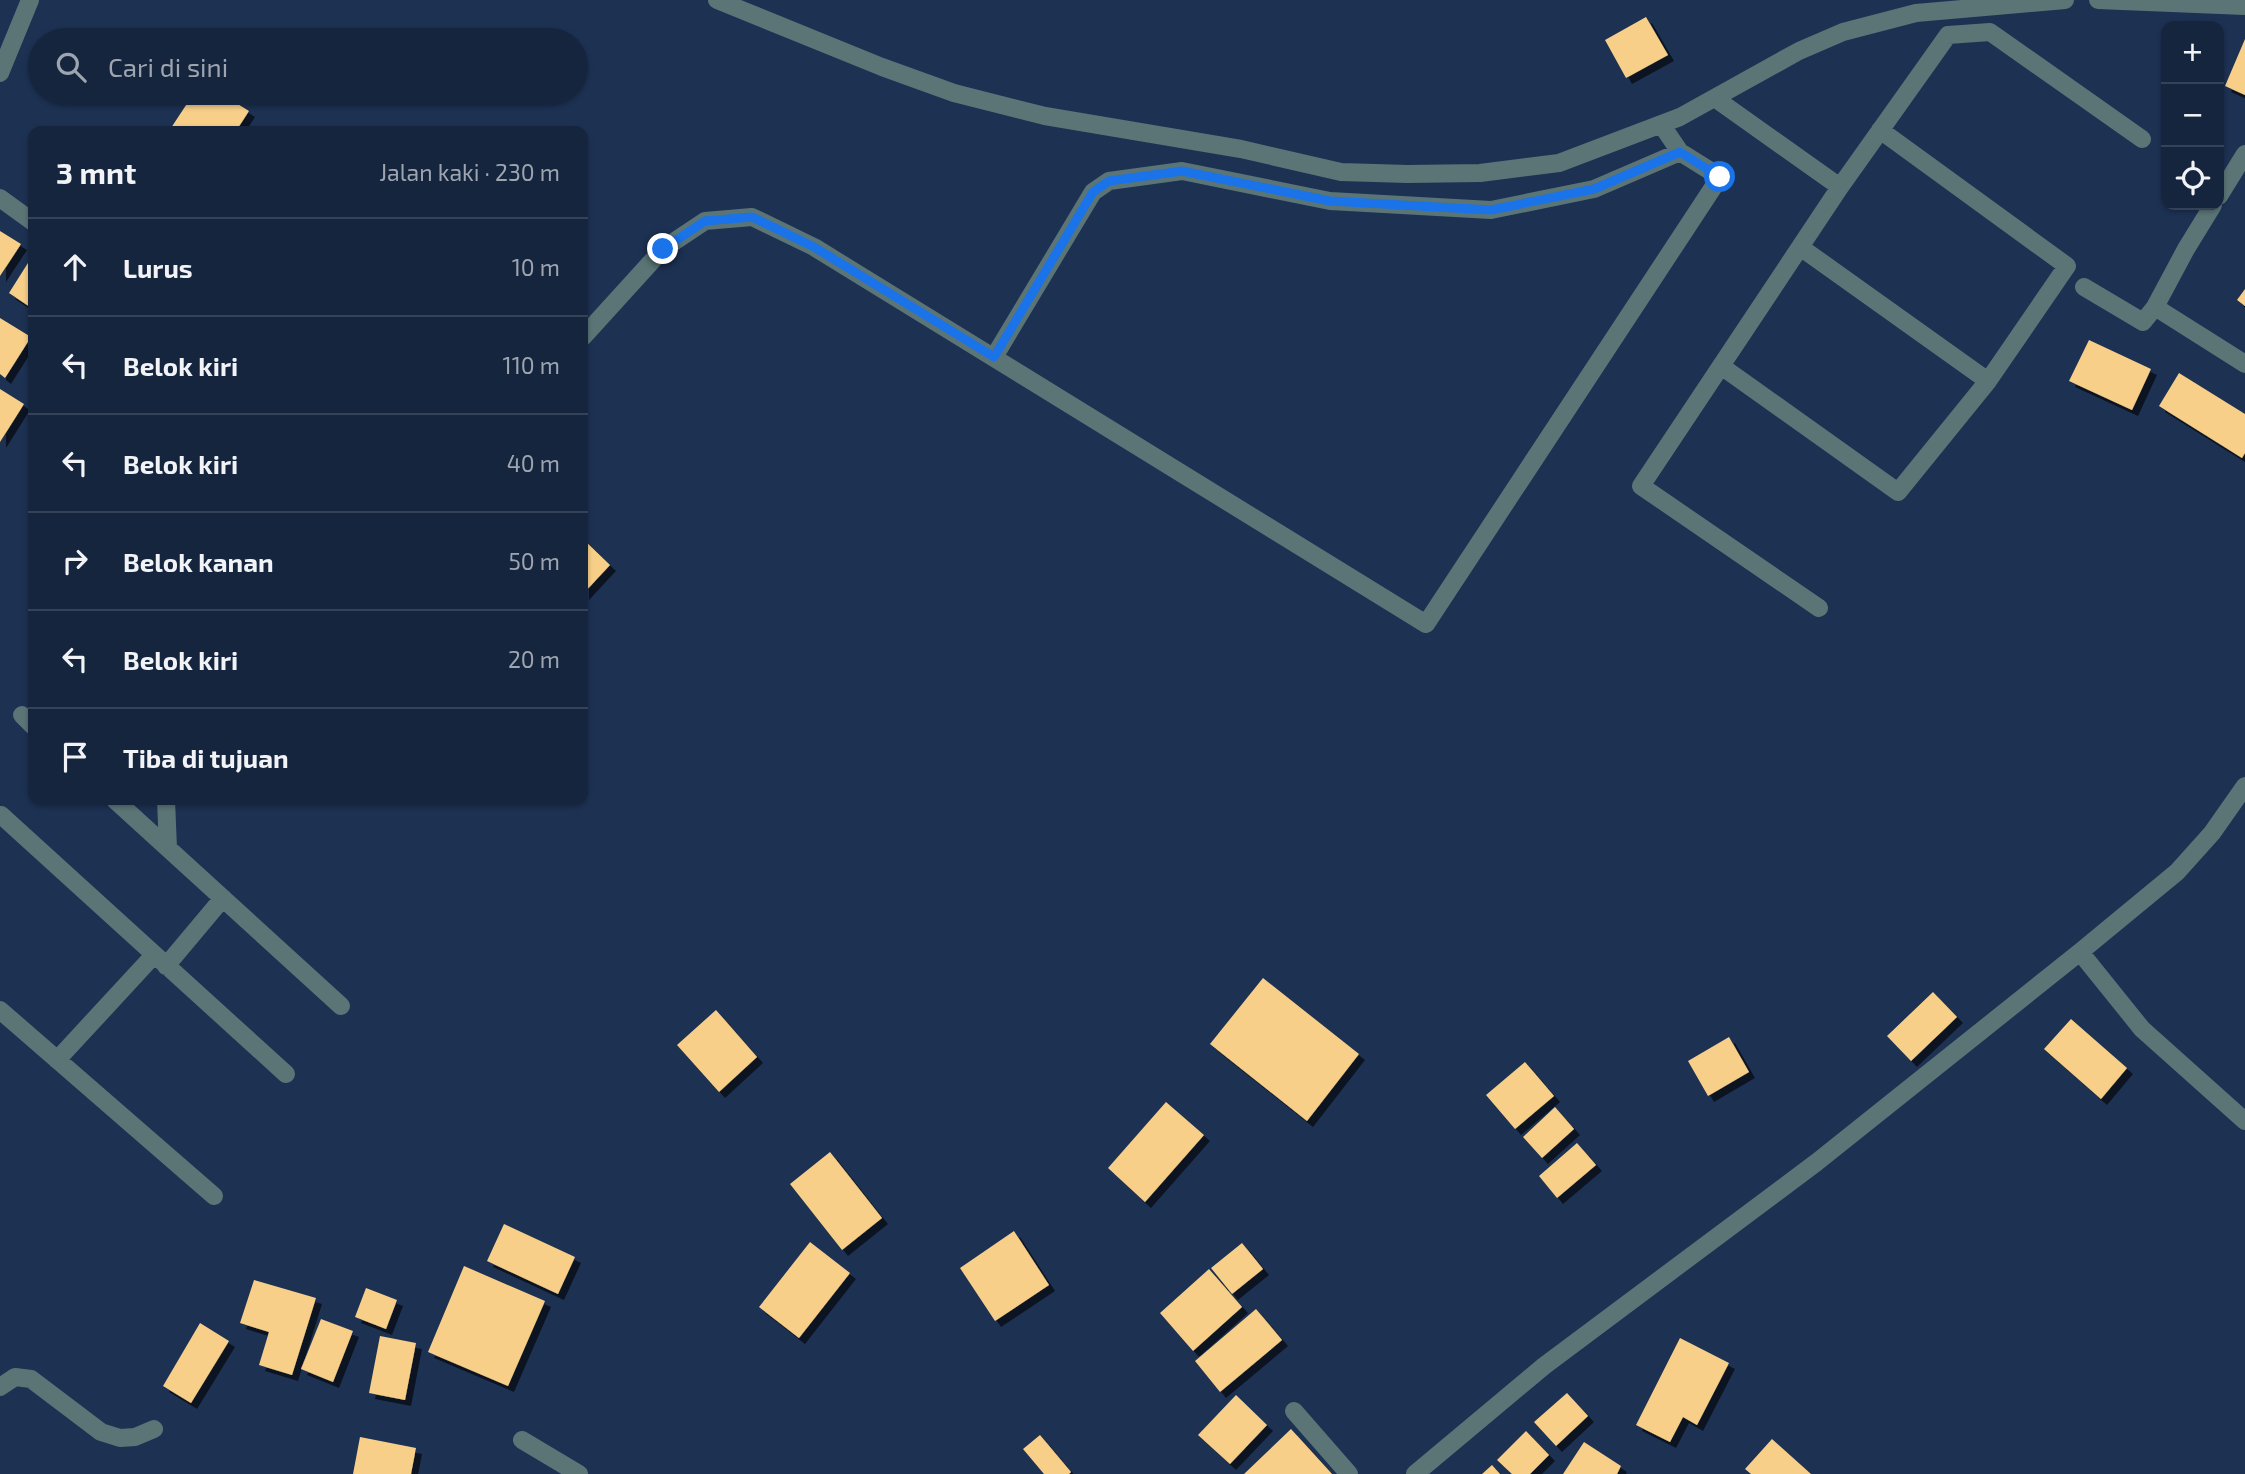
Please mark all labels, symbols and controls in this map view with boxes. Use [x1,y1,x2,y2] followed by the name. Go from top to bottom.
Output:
[2161,21,2224,210] map controls
[2161,21,2224,84] button: +
[28,28,588,105] search box
[52,48,90,86] icon: search
[108,51,228,82] text: Cari di sini
[2161,84,2224,147] button: −
[2161,147,2224,210] button: locate
[56,154,136,190] text: 3 mnt
[379,158,560,186] text: Jalan kaki · 230 m
[1704,161,1735,192] route start
[647,233,678,264] route end
[56,248,94,286] icon: ahead
[123,252,193,283] text: Lurus
[512,253,560,281] text: 10 m
[56,346,94,384] icon: left
[123,350,238,381] text: Belok kiri
[503,351,560,379] text: 110 m
[56,444,94,482] icon: left
[123,448,238,479] text: Belok kiri
[507,449,560,477] text: 40 m
[56,542,94,580] icon: right
[123,546,274,577] text: Belok kanan
[509,547,560,575] text: 50 m
[56,640,94,678] icon: left
[123,644,238,675] text: Belok kiri
[508,645,560,673] text: 20 m
[56,738,94,776] icon: arrive
[123,742,289,773] text: Tiba di tujuan

